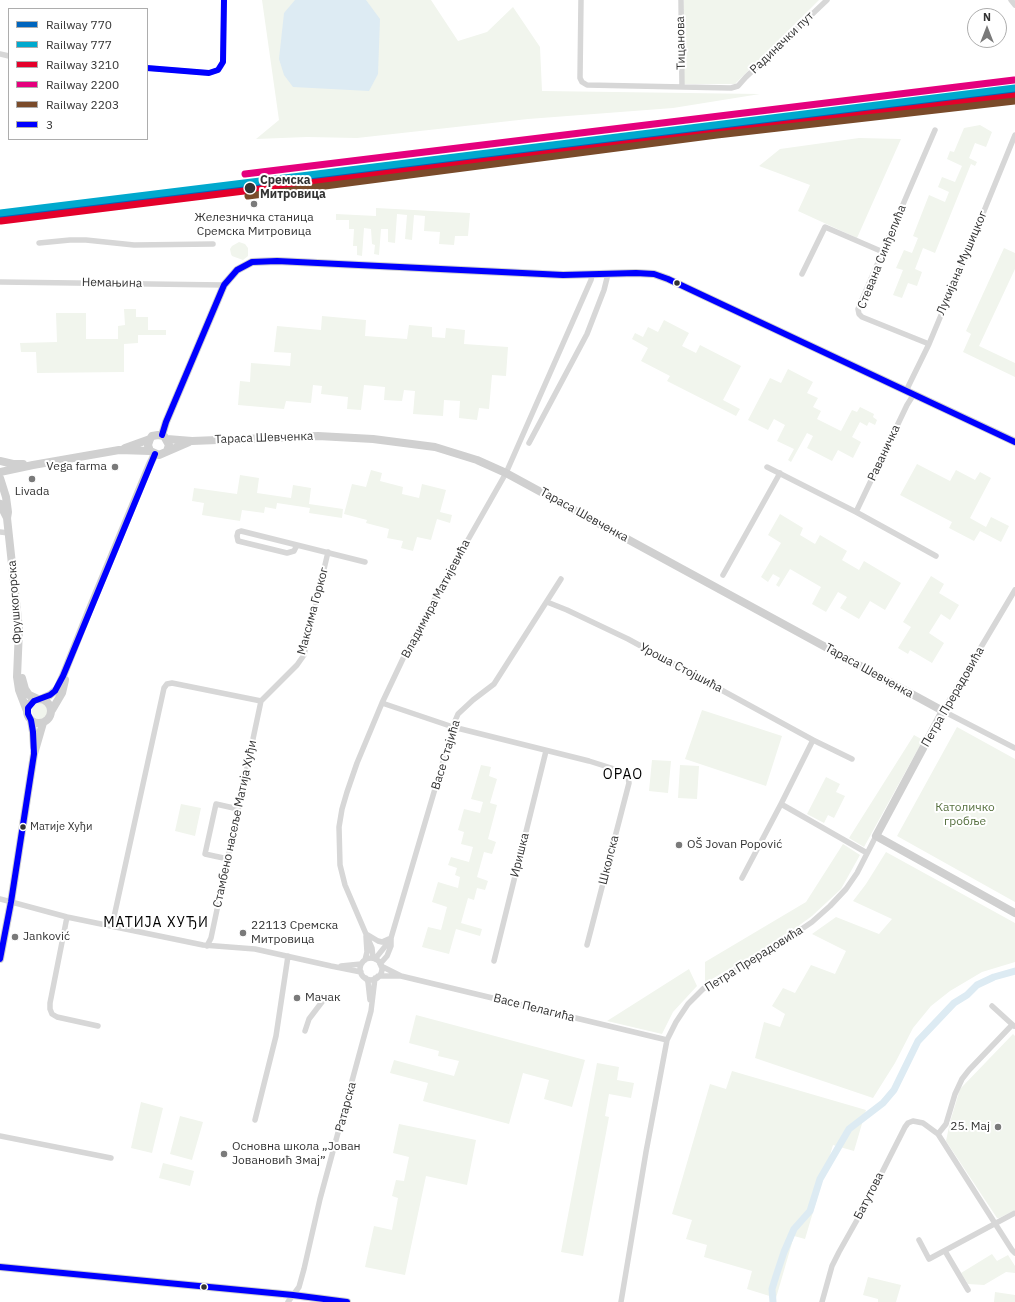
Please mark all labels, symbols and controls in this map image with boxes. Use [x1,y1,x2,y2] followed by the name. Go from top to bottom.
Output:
[8,8,148,140] legend
[967,8,1007,48] north arrow
[747,9,817,77] street label: Радиначки пут
[983,10,991,24] text: N
[673,16,689,70] street label: Тицанова
[46,17,112,32] text: Railway 770
[46,37,112,52] text: Railway 777
[46,57,119,72] text: Railway 3210
[46,77,119,92] text: Railway 2200
[46,97,119,112] text: Railway 2203
[46,117,53,132] text: 3
[260,174,326,202] place label: Сремска Митровица
[243,181,257,195] marker: Сремска Митровица
[249,199,259,209] marker: Железничка станица Сремска Митровица
[855,203,909,311] street label: Стевана Синђелића
[934,209,990,317] street label: Лукијана Мушицког
[194,211,314,239] place label: Железничка станица Сремска Митровица
[82,275,142,291] street label: Немањина
[672,278,682,288] unlabelled marker
[865,423,903,483] street label: Раваничка
[214,429,314,447] street label: Тараса Шевченка
[46,460,107,474] place label: Vega farma
[110,462,120,472] marker: Vega farma
[27,474,37,484] marker: Livada
[15,485,49,499] place label: Livada
[537,485,631,545] street label: Тараса Шевченка
[399,537,473,661] street label: Владимира Матијевића
[5,560,25,644] street label: Фрушкогорска
[294,566,332,656] street label: Максима Горког
[637,640,725,696] street label: Уроша Стојшића
[822,641,916,701] street label: Тараса Шевченка
[919,644,987,750] street label: Петра Прерадовића
[429,718,463,792] street label: Васе Стајића
[210,739,260,909] street label: Стамбено насеље Матија Хуђи
[603,767,643,783] district label: ОРАО
[935,801,995,829] park label: Католичко гробље
[30,820,92,834] place label: Матије Хуђи
[18,822,28,832] marker: Матије Хуђи
[508,831,532,879] street label: Иришка
[596,834,622,886] street label: Школска
[687,838,782,852] place label: OŠ Jovan Popović
[674,840,684,850] marker: OŠ Jovan Popović
[103,915,209,931] district label: МАТИЈА ХУЂИ
[251,919,338,947] place label: 22113 Сремска Митровица
[702,923,806,995] street label: Петра Прерадовића
[238,928,248,938] marker: 22113 Сремска Митровица
[23,930,70,944] place label: Janković
[10,932,20,942] marker: Janković
[305,991,340,1005] place label: Мачак
[492,991,576,1025] street label: Васе Пелагића
[292,993,302,1003] marker: Мачак
[332,1080,360,1134] street label: Ратарска
[950,1120,990,1134] place label: 25. Maj
[993,1122,1003,1132] marker: 25. Maj
[232,1140,361,1168] place label: Основна школа „Јован Јовановић Змај”
[219,1149,229,1159] marker: Основна школа „Јован Јовановић Змај”
[851,1170,887,1222] street label: Батутова
[199,1282,209,1292] unlabelled marker

